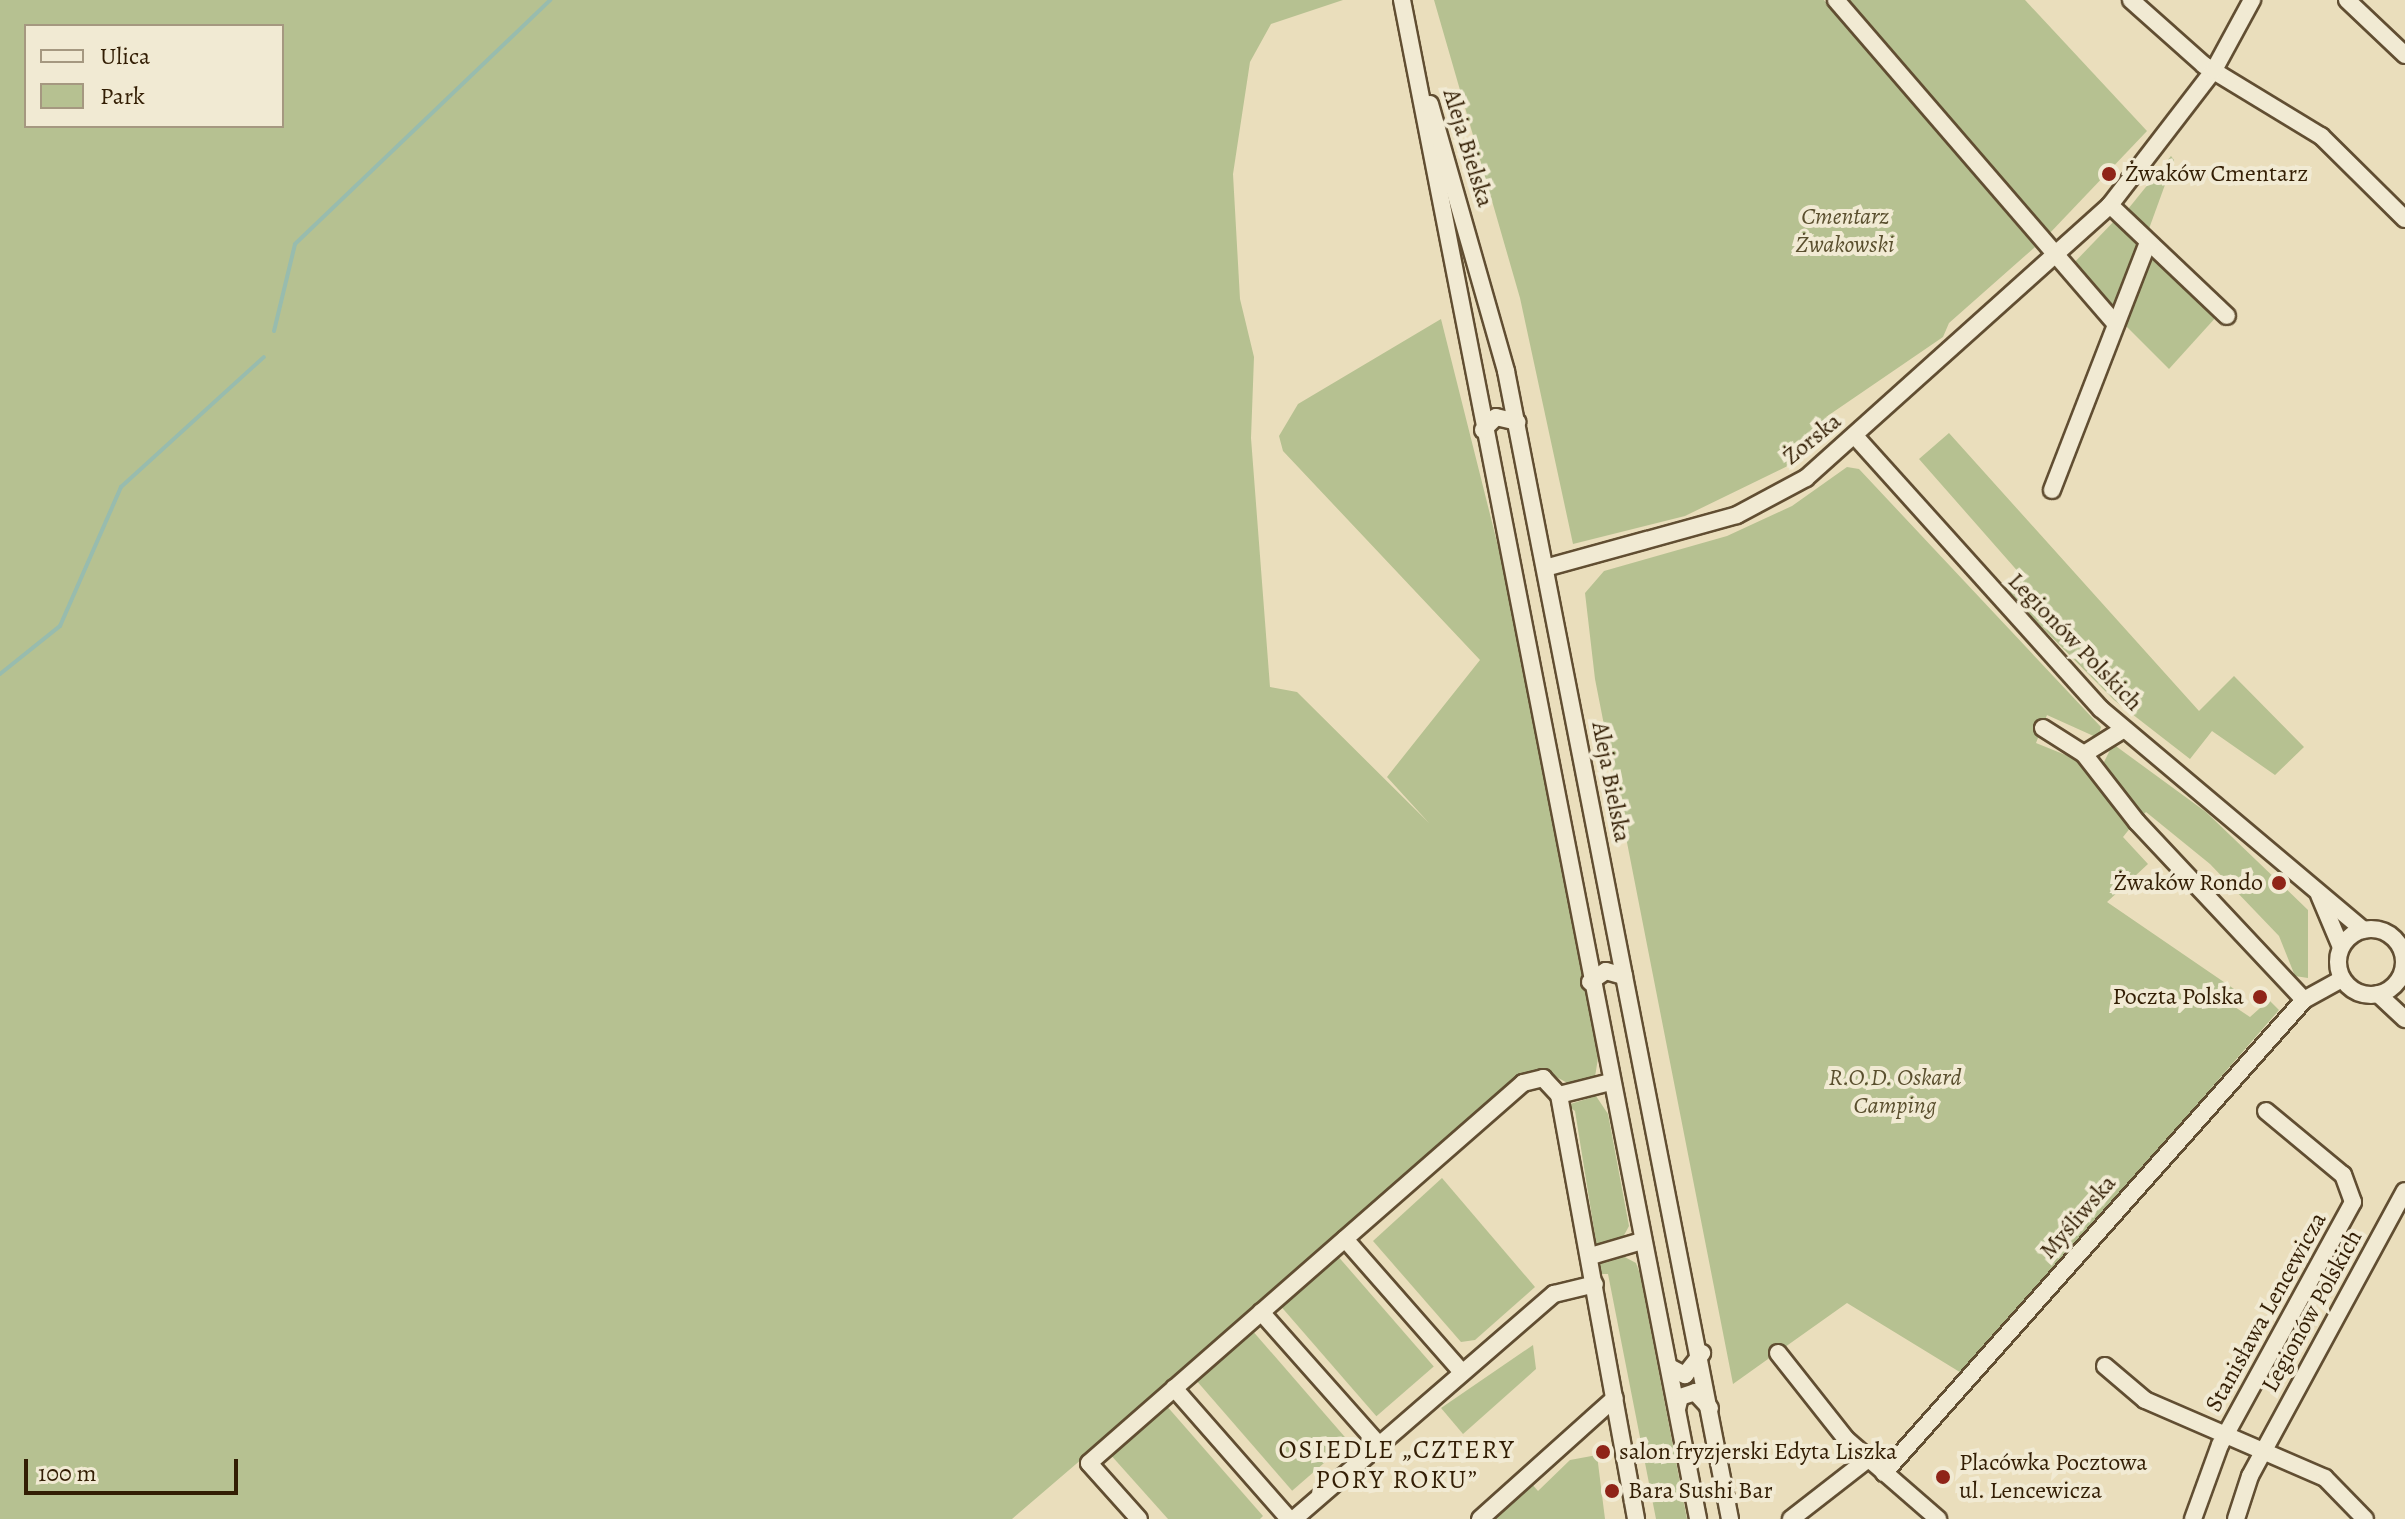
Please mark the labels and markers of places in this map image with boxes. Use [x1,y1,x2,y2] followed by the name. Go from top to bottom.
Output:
[2125,160,2308,188] place label: Żwaków Cmentarz
[2100,165,2118,183] marker: Żwaków Cmentarz
[2114,869,2263,897] place label: Żwaków Rondo
[2270,874,2288,892] marker: Żwaków Rondo
[2113,983,2244,1011] place label: Poczta Polska
[2251,988,2269,1006] marker: Poczta Polska
[1619,1438,1897,1466] place label: salon fryzjerski Edyta Liszka
[1594,1443,1612,1461] marker: salon fryzjerski Edyta Liszka
[1959,1449,2147,1505] place label: Placówka Pocztowa ul. Lencewicza
[1934,1468,1952,1486] marker: Placówka Pocztowa ul. Lencewicza
[1628,1477,1773,1505] place label: Bara Sushi Bar
[1603,1482,1621,1500] marker: Bara Sushi Bar

